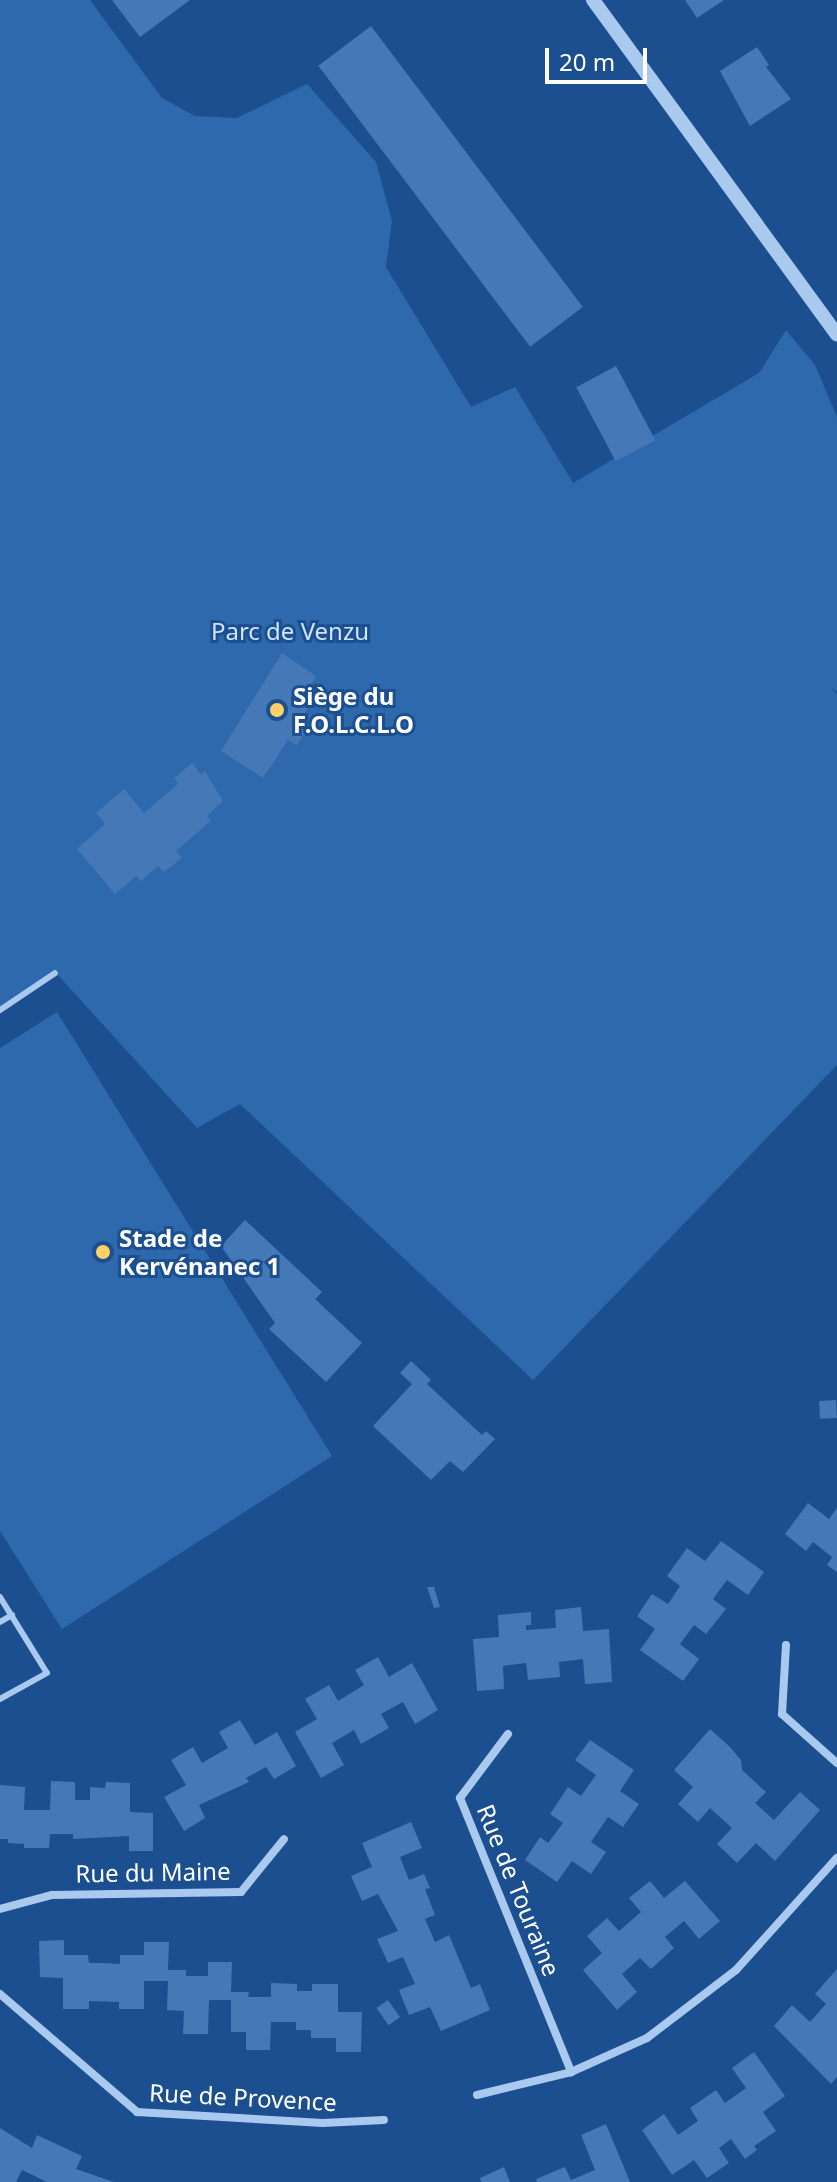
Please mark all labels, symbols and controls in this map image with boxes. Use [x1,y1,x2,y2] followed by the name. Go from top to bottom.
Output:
[549,32,651,82] scale bar
[559,45,615,78] text: 20 m
[211,617,369,645] park label: Parc de Venzu
[293,682,414,738] place label: Siège du F.O.L.C.L.O
[268,701,286,719] marker: Siège du F.O.L.C.L.O
[119,1224,280,1280] place label: Stade de Kervénanec 1
[94,1243,112,1261] marker: Stade de Kervénanec 1
[471,1800,567,1980] street label: Rue de Touraine
[75,1856,231,1888] street label: Rue du Maine
[149,2078,337,2116] street label: Rue de Provence

